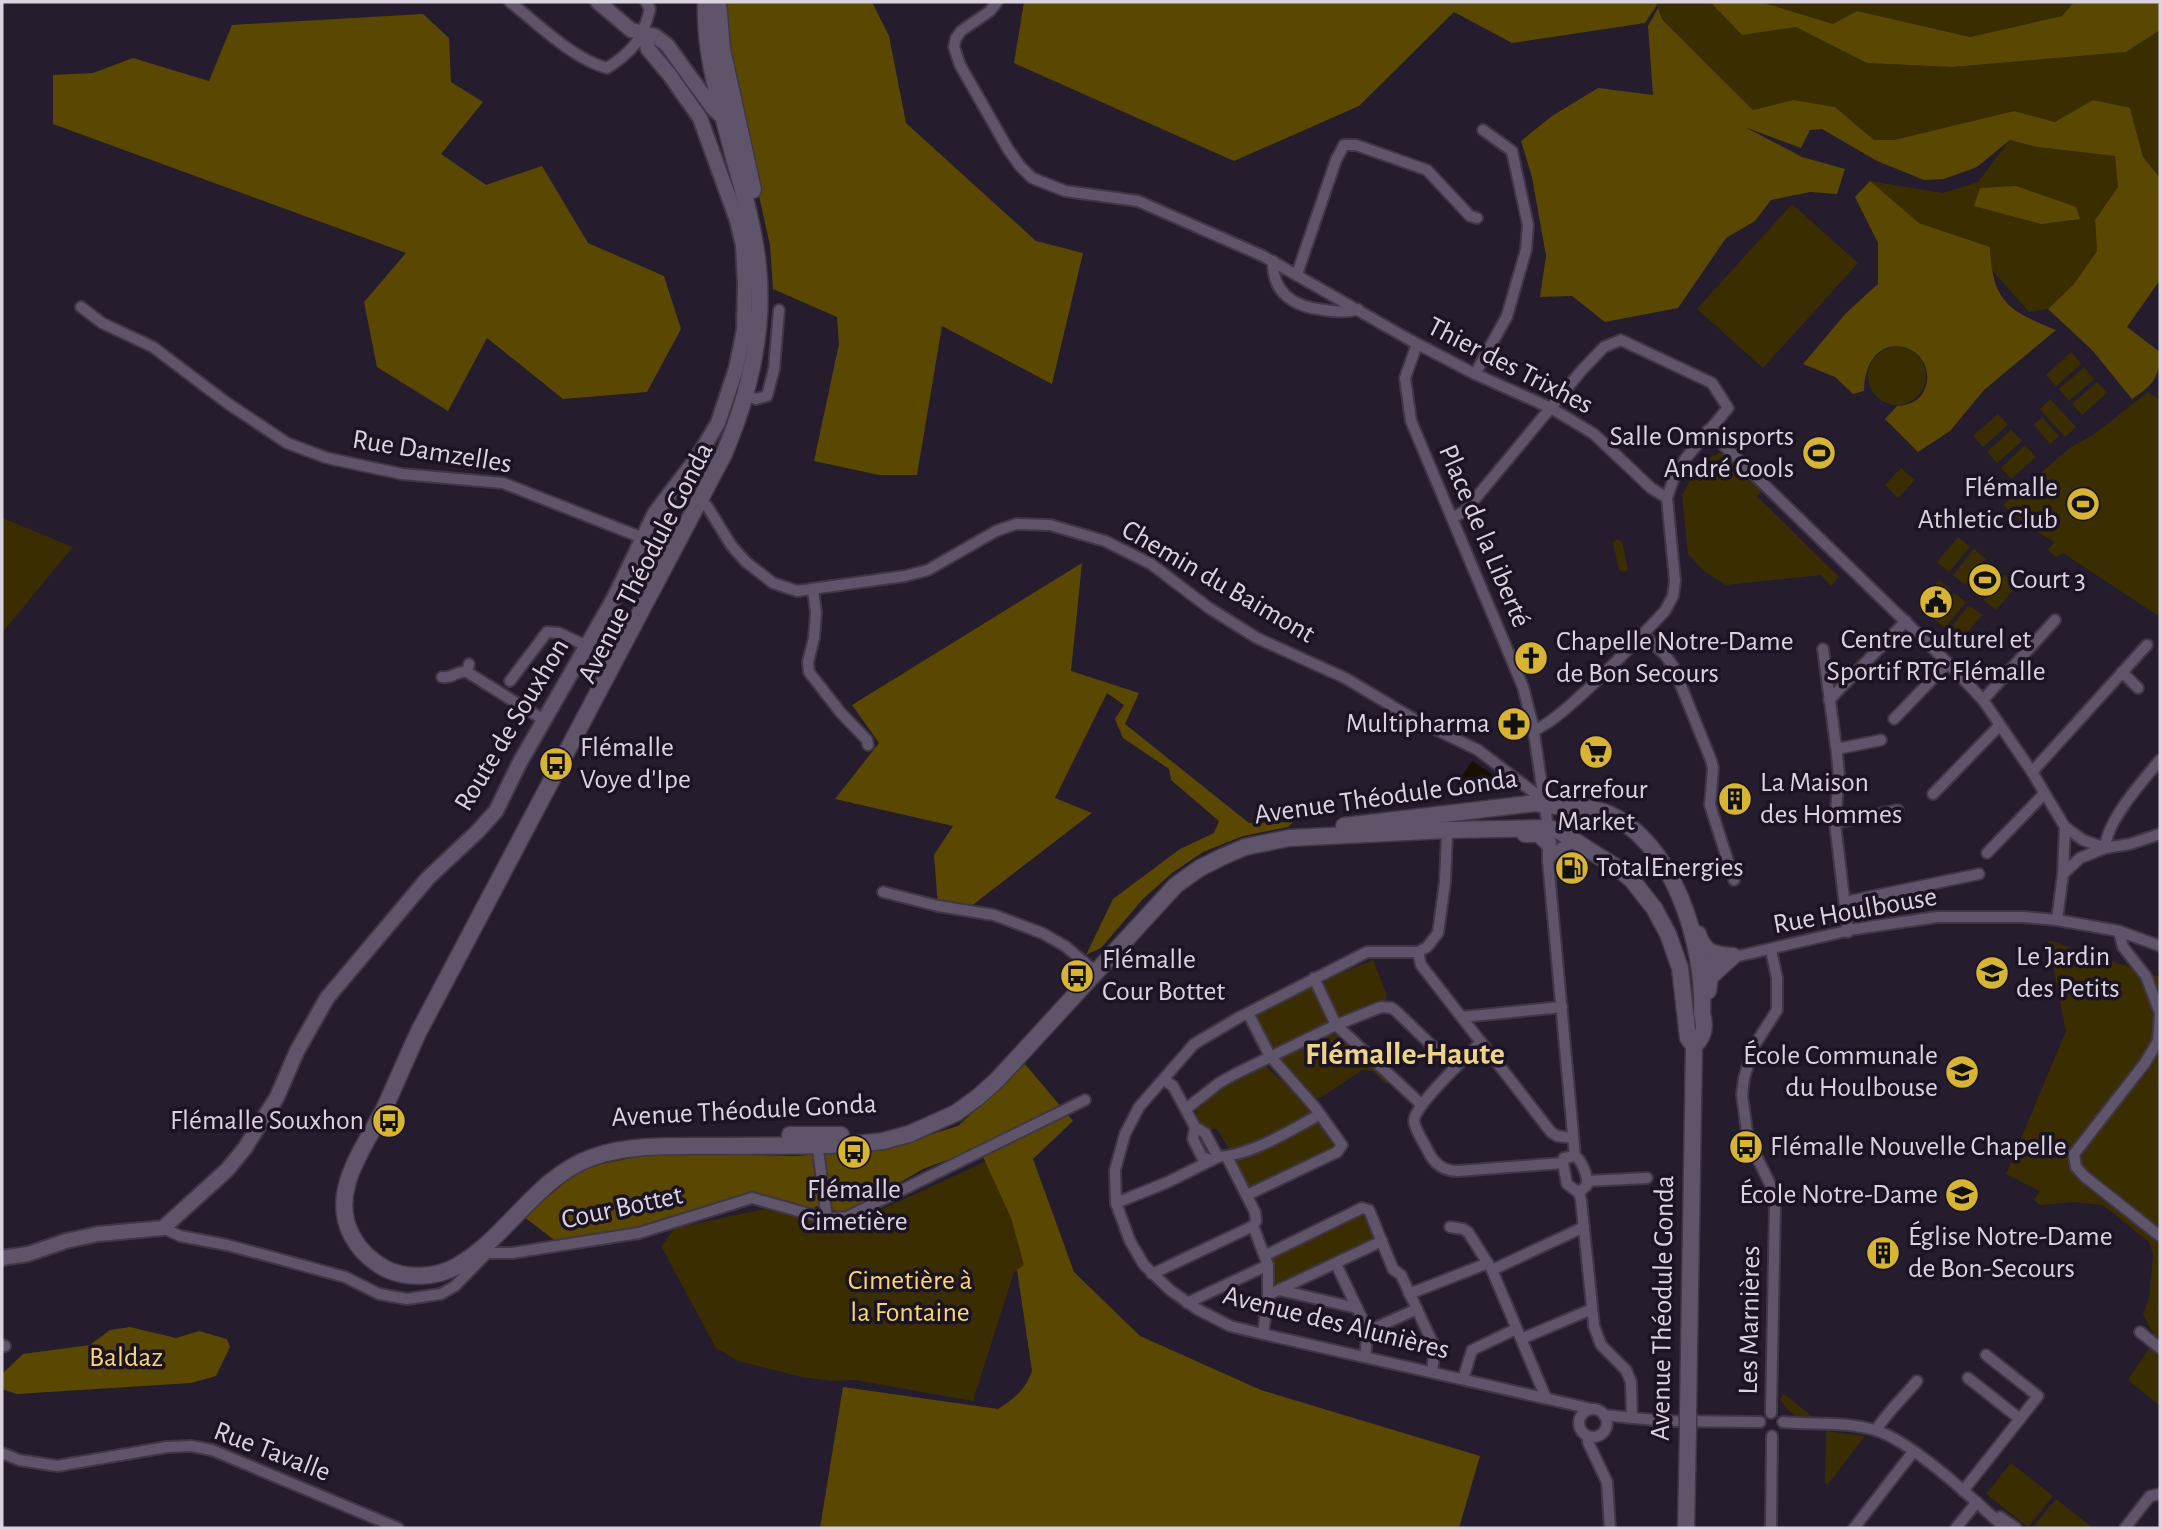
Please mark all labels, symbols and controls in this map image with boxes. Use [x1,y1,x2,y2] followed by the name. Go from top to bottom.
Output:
[1423,312,1597,420] street label: Thier des Trixhes
[1610,423,1794,483] place label: Salle Omnisports André Cools
[350,426,514,478] street label: Rue Damzelles
[1800,434,1838,472] sports icon: Salle Omnisports André Cools
[573,438,719,688] street label: Avenue Théodule Gonda
[1433,441,1535,631] street label: Place de la Liberté
[1918,474,2058,534] place label: Flémalle Athletic Club
[2064,485,2102,523] sports icon: Flémalle Athletic Club
[1117,515,1319,649] street label: Chemin du Baimont
[1966,561,2004,599] sports icon: Court 3
[2010,566,2086,594] place label: Court 3
[1917,583,1955,621] public building icon: Centre Culturel et Sportif RTC Flémalle
[1826,626,2046,686] place label: Centre Culturel et Sportif RTC Flémalle
[1556,628,1794,688] place label: Chapelle Notre-Dame de Bon Secours
[450,634,574,816] street label: Route de Souxhon
[1512,639,1550,677] church icon: Chapelle Notre-Dame de Bon Secours
[1495,705,1533,743] pharmacy icon: Multipharma
[1346,710,1490,738] place label: Multipharma
[1577,733,1615,771] supermarket icon: Carrefour Market
[580,734,691,794] place label: Flémalle Voye d'Ipe
[537,745,575,783] bus stop icon: Flémalle Voye d'Ipe
[1252,765,1520,829] street label: Avenue Théodule Gonda
[1760,769,1902,829] place label: La Maison des Hommes
[1545,776,1647,836] place label: Carrefour Market
[1716,780,1754,818] building icon: La Maison des Hommes
[1553,849,1591,887] fuel station icon: TotalEnergies
[1596,854,1744,882] place label: TotalEnergies
[1771,883,1939,939] street label: Rue Houlbouse
[2016,943,2120,1003] place label: Le Jardin des Petits
[1102,946,1225,1006] place label: Flémalle Cour Bottet
[1973,954,2011,992] school or university icon: Le Jardin des Petits
[1058,957,1096,995] bus stop icon: Flémalle Cour Bottet
[1305,1038,1505,1070] district label: Flémalle-Haute
[1743,1039,1938,1102] place label: École Communale du Houlbouse
[1943,1053,1981,1091] school or university icon: École Communale du Houlbouse
[611,1090,877,1132] street label: Avenue Théodule Gonda
[370,1102,408,1140] bus stop icon: Flémalle Souxhon
[170,1107,364,1135] place label: Flémalle Souxhon
[1727,1128,1765,1166] bus stop icon: Flémalle Nouvelle Chapelle
[835,1133,873,1171] bus stop icon: Flémalle Cimetière
[1770,1133,2067,1161] place label: Flémalle Nouvelle Chapelle
[1647,1175,1679,1441] street label: Avenue Théodule Gonda
[800,1176,908,1236] place label: Flémalle Cimetière
[1943,1176,1981,1214] school or university icon: École Notre-Dame
[1739,1178,1938,1209] place label: École Notre-Dame
[559,1181,685,1235] street label: Cour Bottet
[1908,1220,2113,1283] place label: Église Notre-Dame de Bon-Secours
[1864,1234,1902,1272] building icon: Église Notre-Dame de Bon-Secours
[1735,1245,1765,1395] street label: Les Marnières
[848,1267,972,1327] park label: Cimetière à la Fontaine
[1220,1281,1452,1365] street label: Avenue des Alunières
[89,1344,163,1372] park label: Baldaz
[210,1417,334,1487] street label: Rue Tavalle

